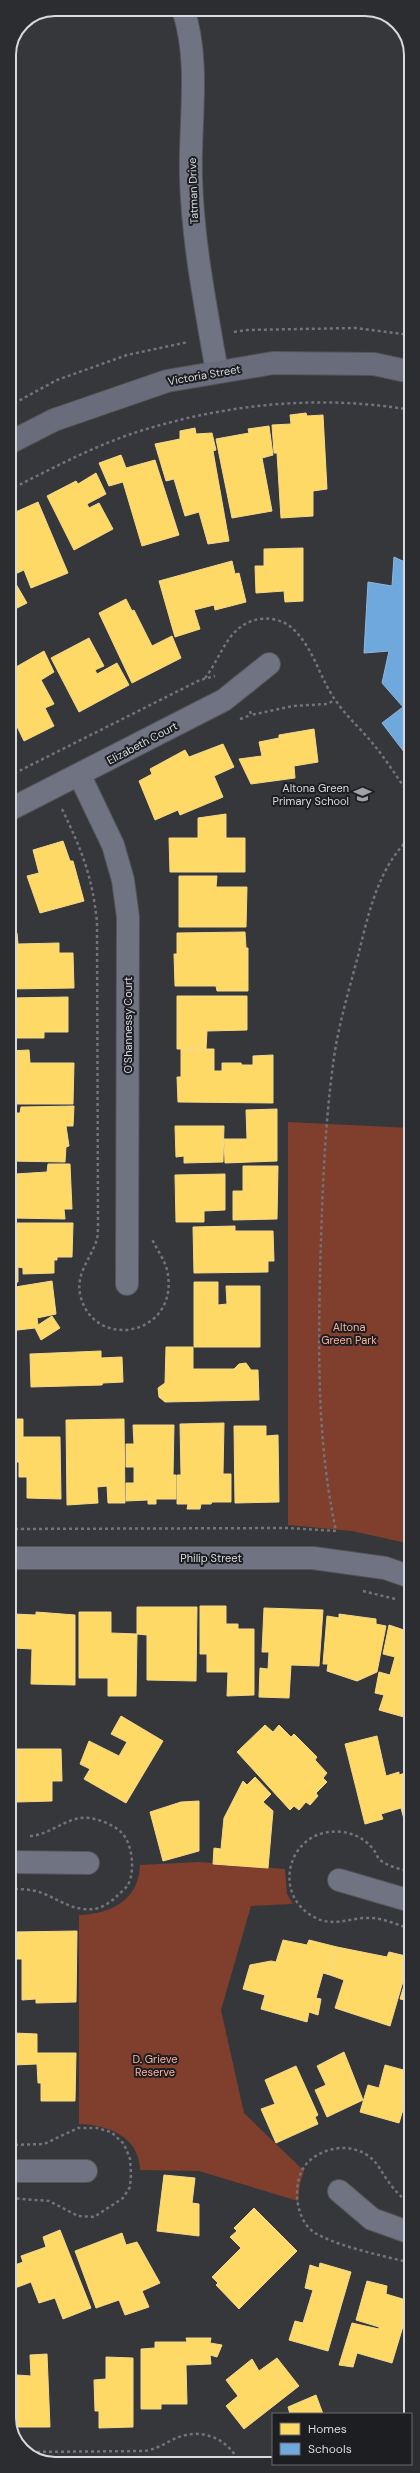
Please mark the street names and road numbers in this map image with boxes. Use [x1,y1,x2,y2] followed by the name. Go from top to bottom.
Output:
[185,157,201,225] street label: Tatman Drive
[167,362,241,388] street label: Victoria Street
[104,719,180,767] street label: Elizabeth Court
[121,977,135,1073] street label: O'Shannessy Court
[180,1551,242,1565] street label: Philip Street

